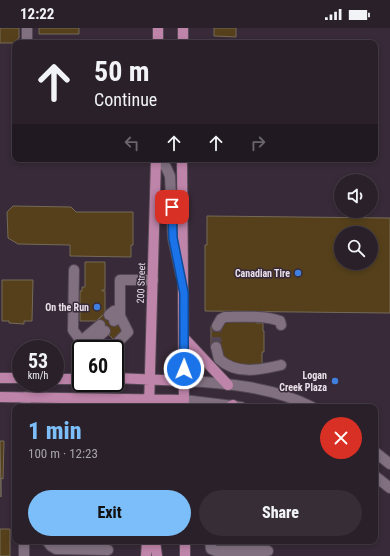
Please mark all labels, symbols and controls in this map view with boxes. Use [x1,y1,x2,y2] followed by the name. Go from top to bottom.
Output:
[20,5,54,23] text: 12:22
[94,55,150,88] text: 50 m
[28,56,80,108] icon: ahead
[94,89,157,110] text: Continue
[121,132,143,154] icon: left
[163,132,185,154] icon: ahead
[205,132,227,154] icon: ahead
[247,132,269,154] icon: right
[334,174,378,270] map controls
[334,174,378,218] button: sound
[155,190,189,224] pin
[161,196,183,218] icon: arrive
[334,226,378,270] button: search
[135,263,147,303] street label: 200 Street
[235,268,290,279] place label: Canadian Tire
[293,268,303,278] marker: Canadian Tire
[45,302,89,313] place label: On the Run
[92,302,102,312] marker: On the Run
[72,340,124,392] speed limit sign: 60
[163,348,205,390] position arrow
[28,349,48,373] text: 53
[28,370,48,381] text: km/h
[279,370,327,393] place label: Logan Creek Plaza
[330,376,340,386] marker: Logan Creek Plaza
[28,417,82,445] text: 1 min
[320,417,362,459] button: close
[28,446,98,461] text: 100 m · 12:23
[28,490,191,536] button: Exit
[199,490,362,536] button: Share

